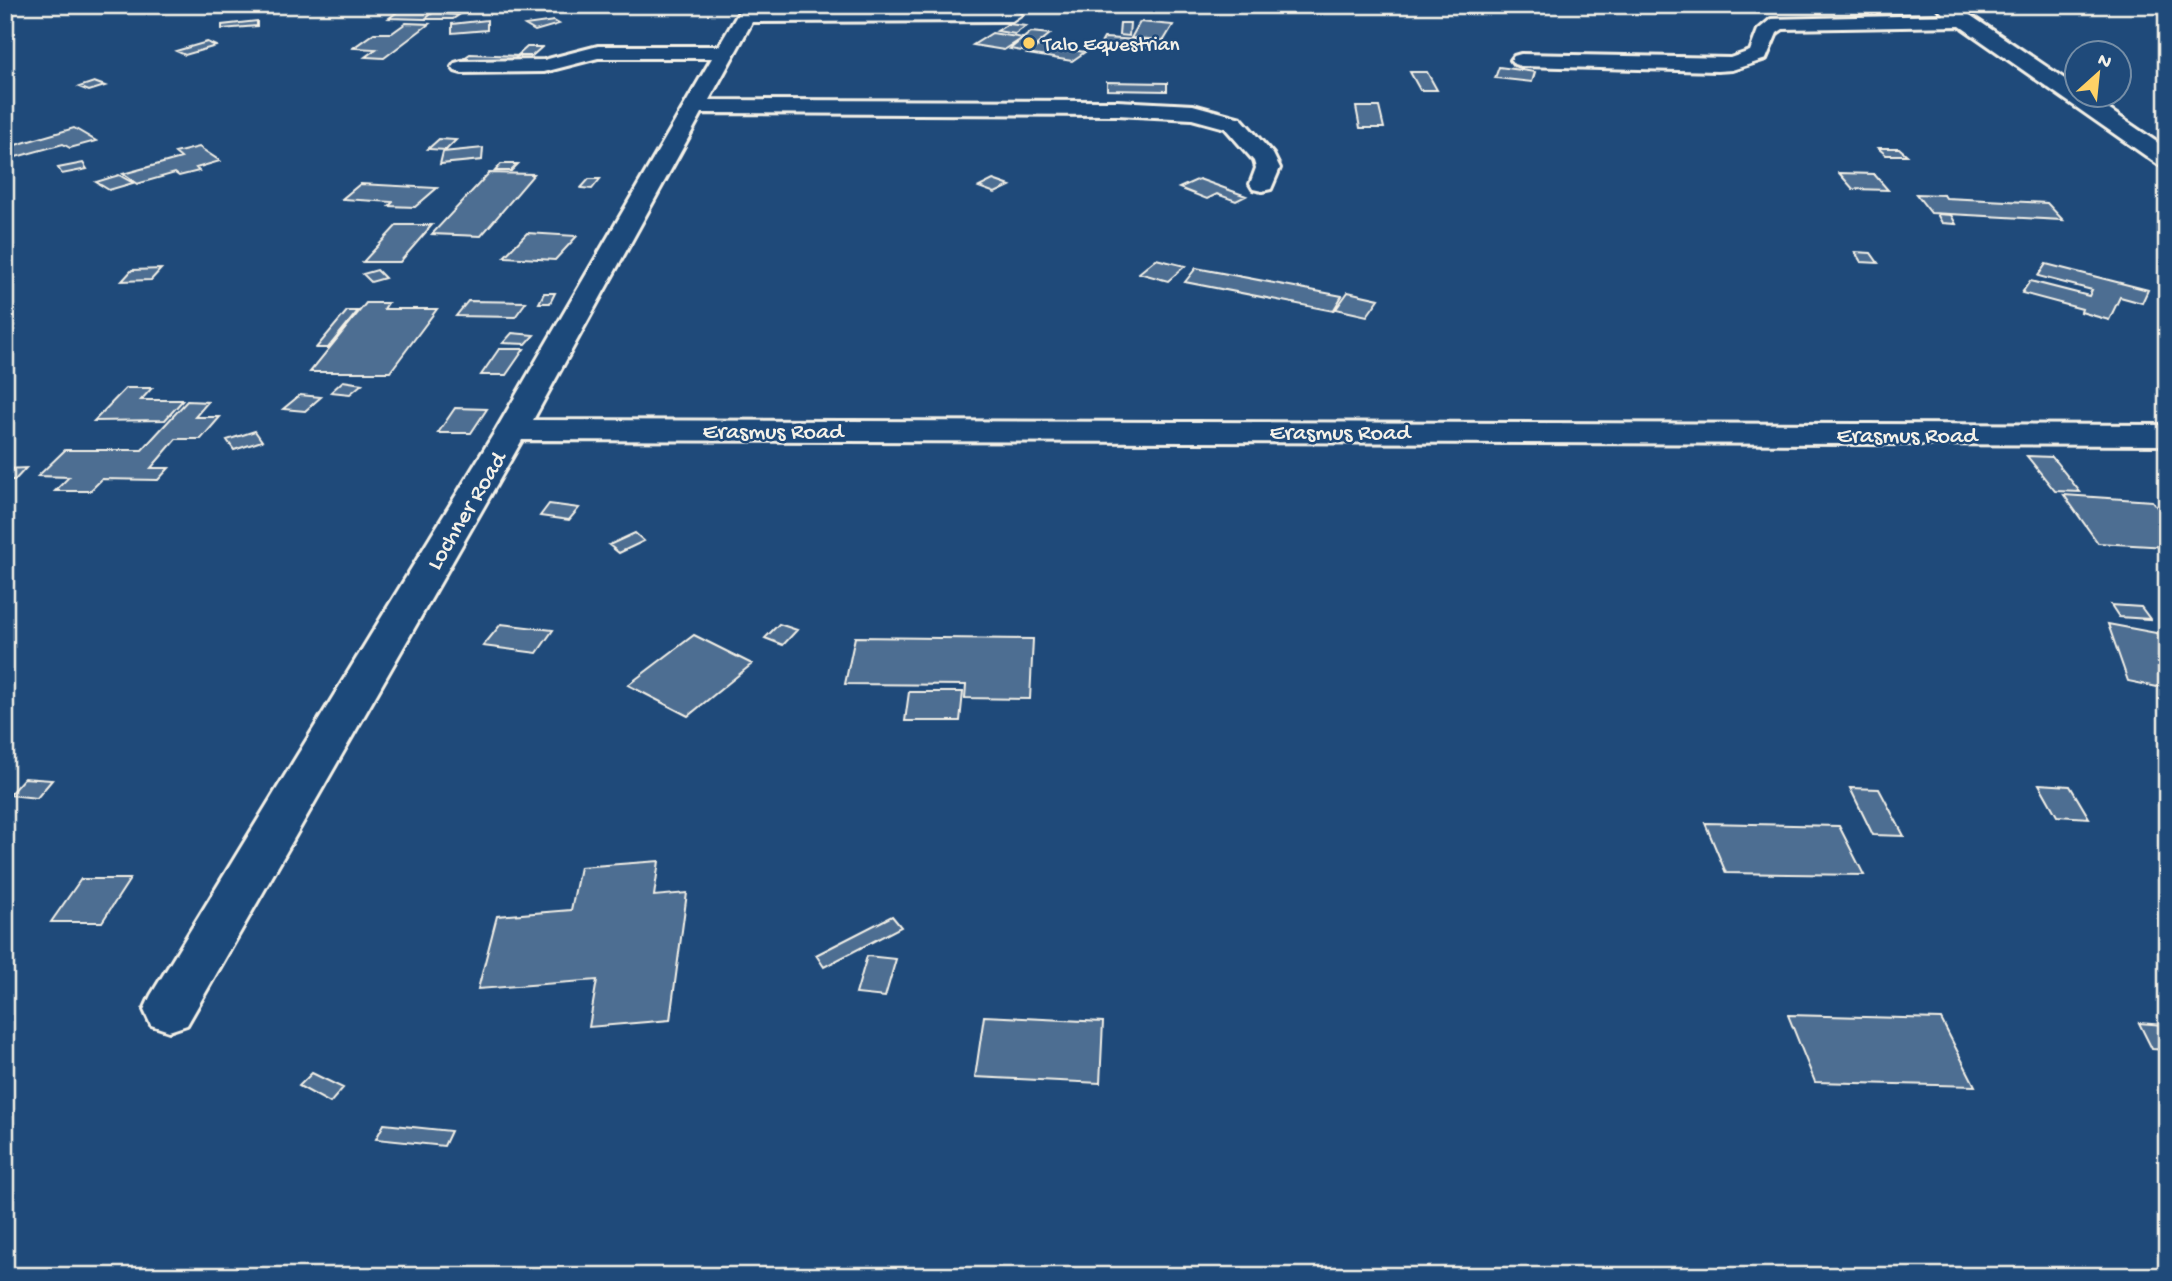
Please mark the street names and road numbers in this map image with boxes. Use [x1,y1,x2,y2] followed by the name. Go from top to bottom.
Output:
[703,419,845,448] street label: Erasmus Road
[1270,420,1412,449] street label: Erasmus Road
[1837,423,1979,452] street label: Erasmus Road
[421,446,516,576] street label: Lochner Road

